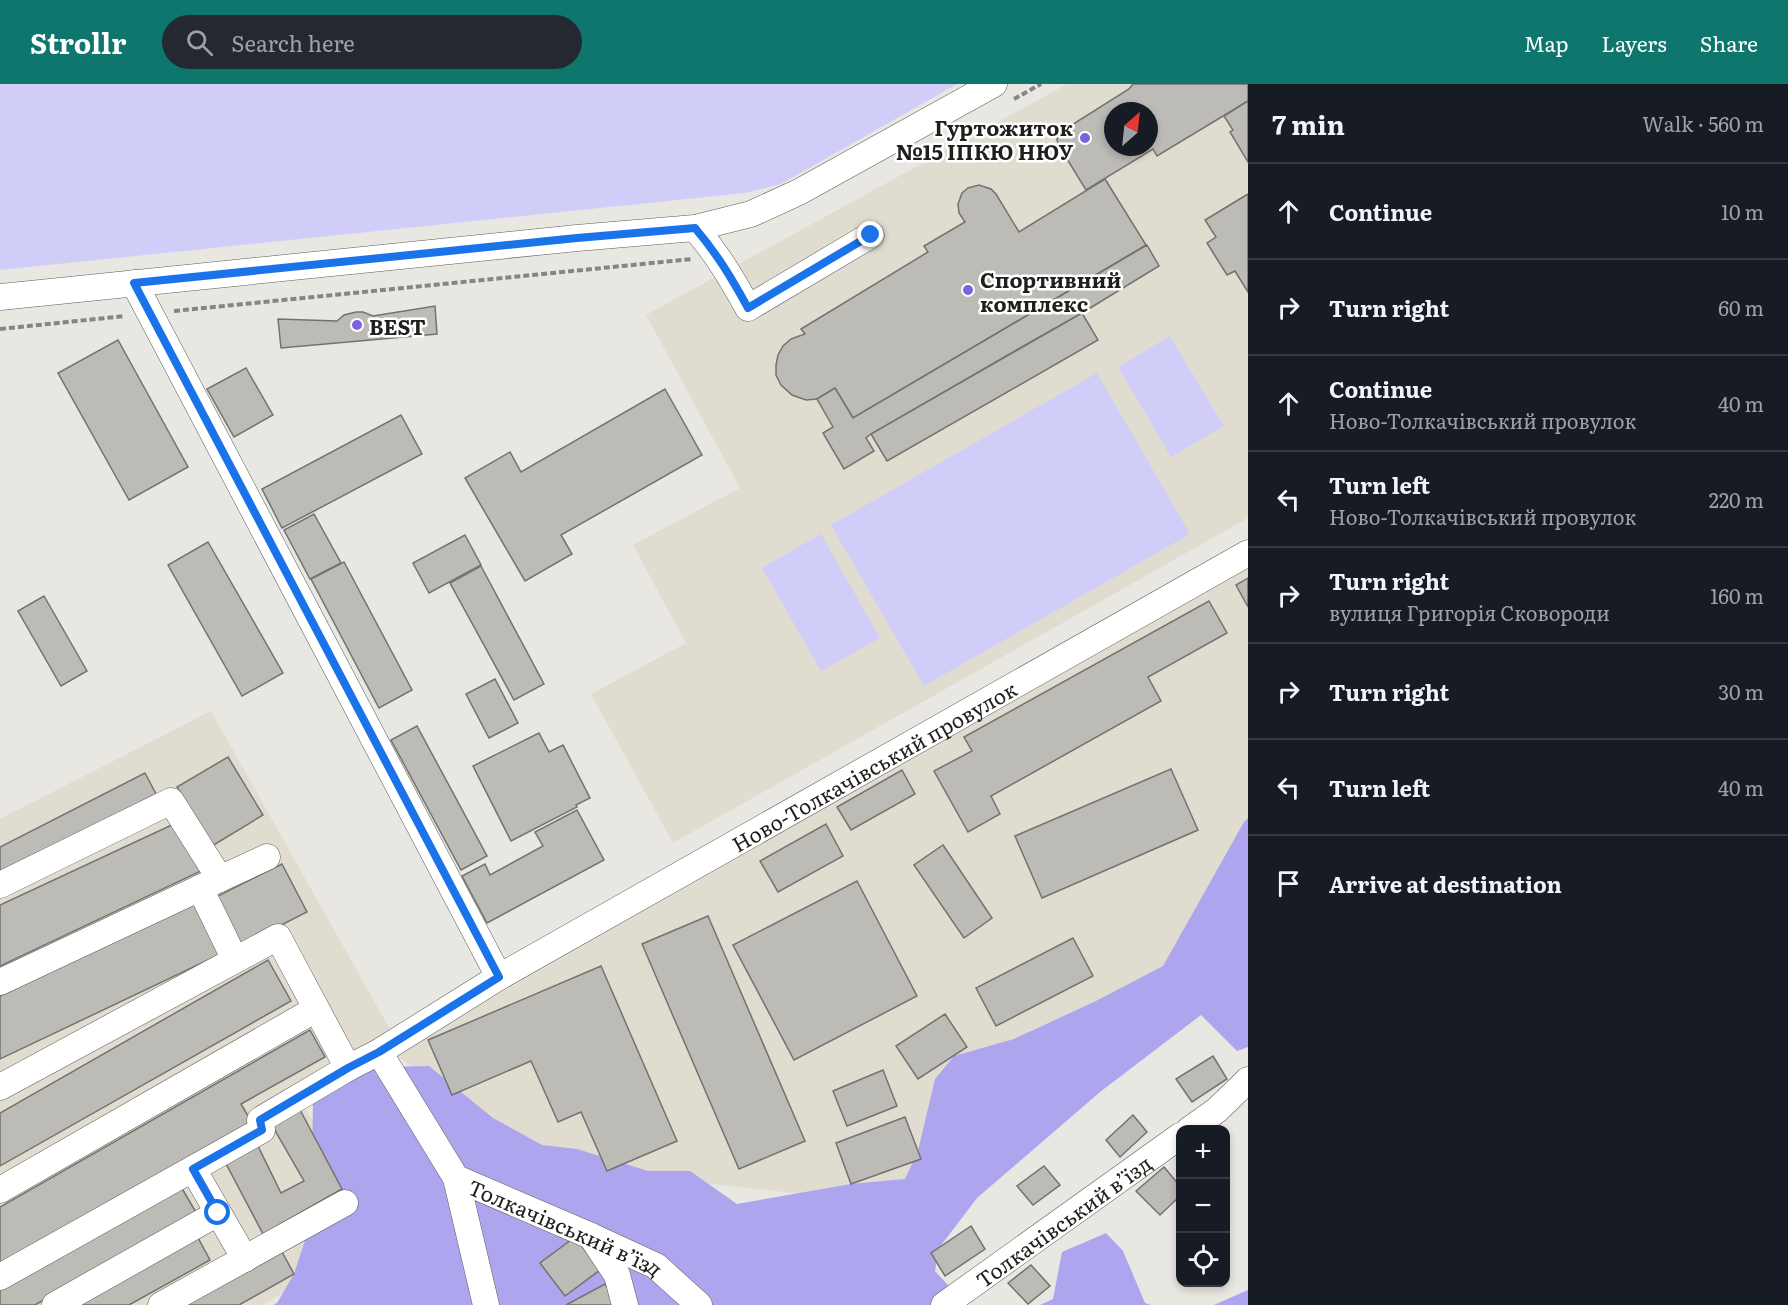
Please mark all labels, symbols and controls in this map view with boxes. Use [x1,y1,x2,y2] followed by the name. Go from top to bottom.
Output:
[162,15,582,69] search box
[30,21,126,63] text: Strollr
[183,26,216,59] icon: search
[231,26,355,59] text: Search here
[1524,27,1569,58] text: Map
[1602,27,1667,58] text: Layers
[1700,27,1758,58] text: Share
[1104,102,1158,156] north arrow
[1272,104,1345,143] text: 7 min
[1642,108,1764,138] text: Walk · 560 m
[896,111,1073,166] place label: Гуртожиток №15 ІПКЮ НЮУ
[1078,131,1092,145] marker: Гуртожиток №15 ІПКЮ НЮУ
[1272,195,1305,228] icon: ahead
[1329,195,1432,228] text: Continue
[1721,196,1764,226] text: 10 m
[857,221,883,247] route end
[980,263,1121,318] place label: Спортивний комплекс
[961,283,975,297] marker: Спортивний комплекс
[1272,291,1305,324] icon: right
[1329,291,1449,324] text: Turn right
[1718,292,1764,322] text: 60 m
[369,310,426,341] place label: BEST
[350,318,364,332] marker: BEST
[1329,372,1432,405] text: Continue
[1272,387,1305,420] icon: ahead
[1718,388,1764,418] text: 40 m
[1329,405,1636,435] text: Ново-Толкачівський провулок
[1329,468,1430,501] text: Turn left
[1272,483,1305,516] icon: left
[1709,484,1764,514] text: 220 m
[1329,501,1636,531] text: Ново-Толкачівський провулок
[1329,564,1449,597] text: Turn right
[1272,579,1305,612] icon: right
[1710,580,1764,610] text: 160 m
[1329,597,1610,627] text: вулиця Григорія Сковороди
[725,672,1022,858] street label: Ново-Толкачівський провулок
[1272,675,1305,708] icon: right
[1329,675,1449,708] text: Turn right
[1718,676,1764,706] text: 30 m
[1272,771,1305,804] icon: left
[1329,771,1430,804] text: Turn left
[1718,772,1764,802] text: 40 m
[1272,867,1305,900] icon: arrive
[1329,867,1562,900] text: Arrive at destination
[1176,1125,1230,1287] map controls
[1176,1125,1230,1179] button: +
[968,1146,1157,1294] street label: Толкачівський в’їзд
[464,1170,671,1282] street label: Толкачівський в’їзд
[1176,1179,1230,1233] button: −
[204,1199,230,1225] route start
[1176,1233,1230,1287] button: locate

